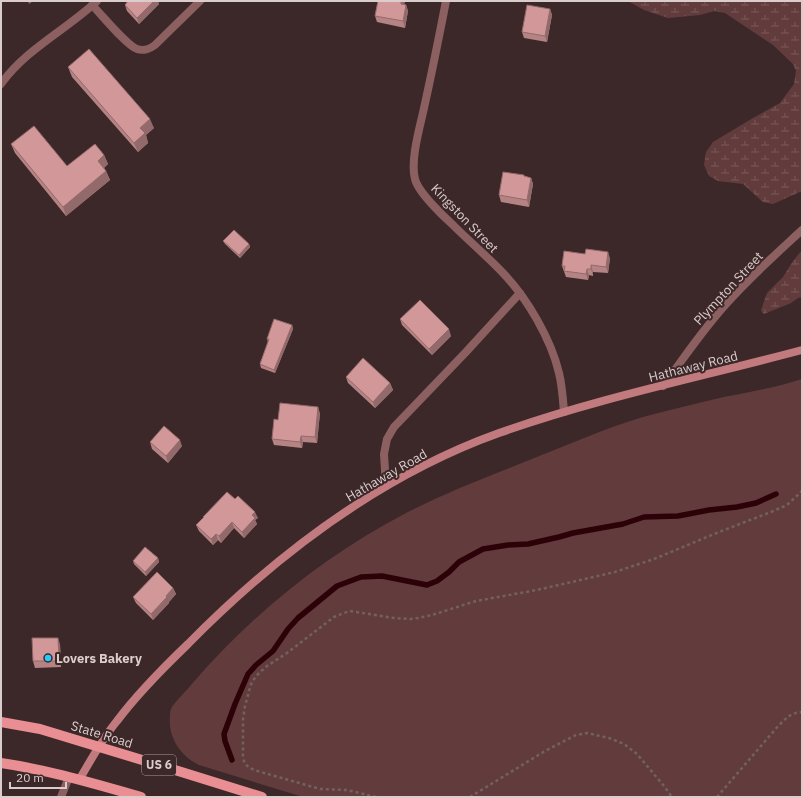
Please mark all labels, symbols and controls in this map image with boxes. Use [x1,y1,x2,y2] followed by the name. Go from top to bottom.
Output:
[427,180,502,257] street label: Kingston Street
[690,248,767,329] street label: Plympton Street
[647,347,739,386] street label: Hathaway Road
[343,445,430,506] street label: Hathaway Road
[56,650,142,667] place label: Lovers Bakery
[43,653,53,663] marker: Lovers Bakery
[69,717,135,752] street label: State Road
[142,755,176,775] road number: US 6
[10,764,66,790] scale bar
[16,770,44,785] text: 20 m

